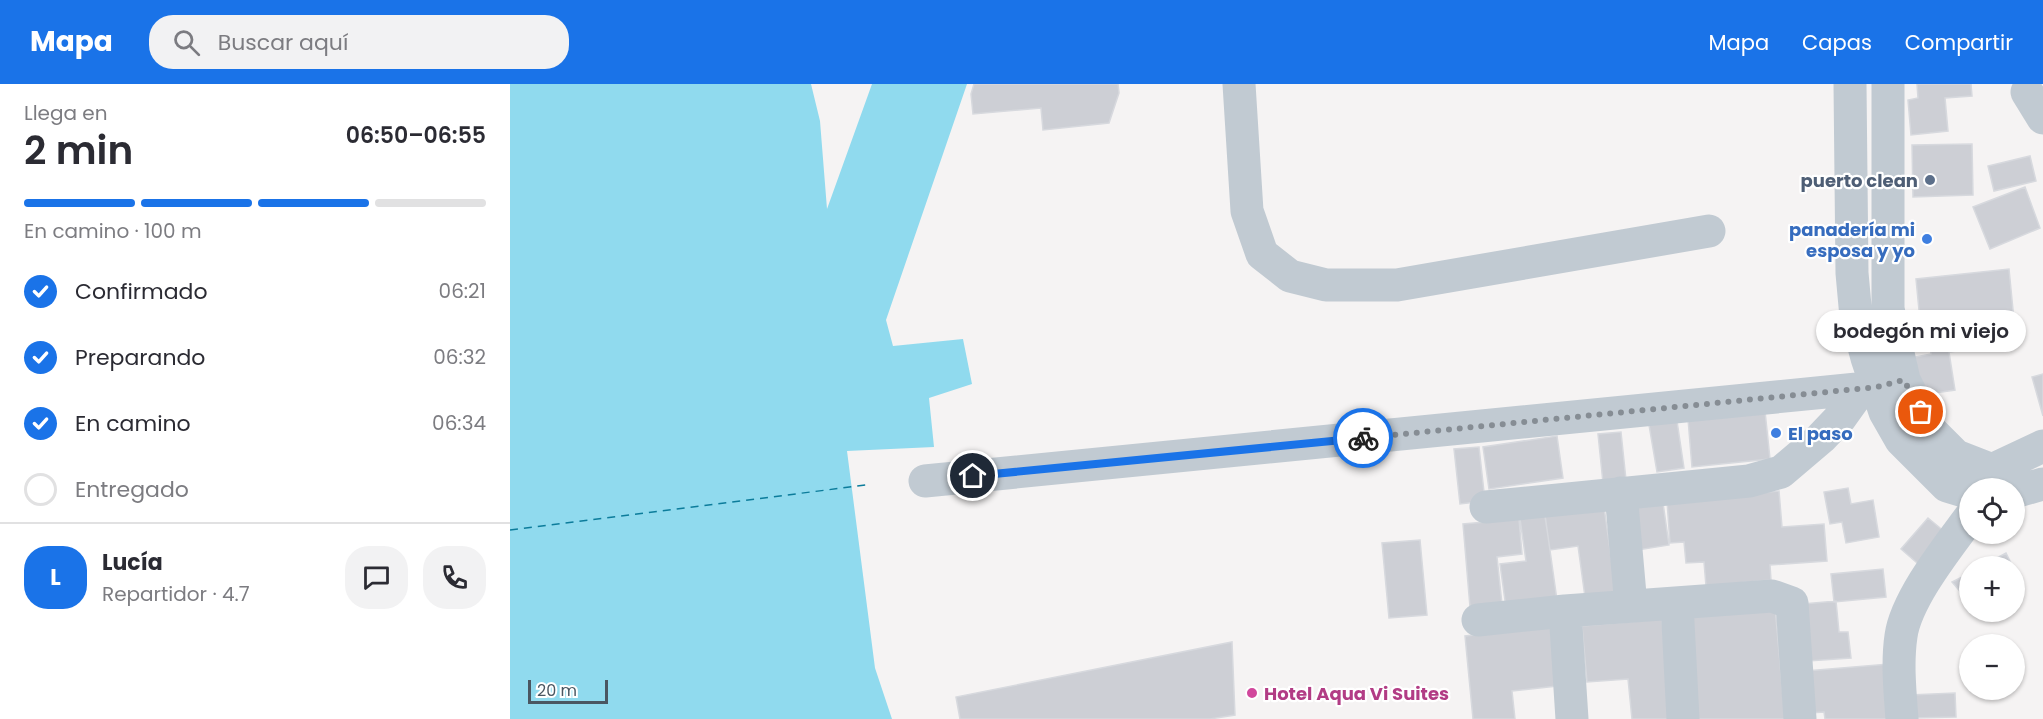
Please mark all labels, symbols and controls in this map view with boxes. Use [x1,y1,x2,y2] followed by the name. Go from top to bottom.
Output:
[149,15,569,69] search box
[30,22,113,61] text: Mapa
[170,26,203,59] icon: search
[218,27,348,58] text: Buscar aquí
[1708,28,1769,57] text: Mapa
[1802,28,1872,57] text: Capas
[1905,28,2013,57] text: Compartir
[24,99,108,127] text: Llega en
[346,120,486,151] text: 06:50–06:55
[24,123,133,178] text: 2 min
[1801,168,1918,193] place label: puerto clean
[1923,173,1937,187] marker: puerto clean
[24,217,202,245] text: En camino · 100 m
[1789,217,1915,263] place label: panadería mi esposa y yo
[1920,232,1934,246] marker: panadería mi esposa y yo
[24,275,57,308] icon: check
[75,276,208,307] text: Confirmado
[439,277,486,305] text: 06:21
[1816,310,2026,352] callout: bodegón mi viejo
[1833,317,2009,345] text: bodegón mi viejo
[24,341,57,374] icon: check
[75,342,205,373] text: Preparando
[433,343,486,371] text: 06:32
[1895,386,1946,437] pin
[1904,395,1937,428] icon: bag
[24,407,57,440] icon: check
[75,408,191,439] text: En camino
[1333,408,1393,468] courier
[432,409,486,437] text: 06:34
[1788,421,1853,446] place label: El paso
[1347,422,1380,455] icon: bike
[1769,426,1783,440] marker: El paso
[947,450,998,501] pin
[956,459,989,492] icon: home
[75,474,189,505] text: Entregado
[1959,478,2025,700] map controls
[1959,478,2025,544] button: locate
[345,546,408,609] button: chat
[423,546,486,609] button: phone
[102,547,163,578] text: Lucía
[1959,556,2025,622] button: +
[50,562,61,593] text: L
[102,580,250,608] text: Repartidor · 4.7
[1959,634,2025,700] button: −
[528,677,608,704] scale bar
[537,679,577,702] text: 20 m
[1264,681,1449,706] place label: Hotel Aqua Vi Suites
[1245,686,1259,700] marker: Hotel Aqua Vi Suites

